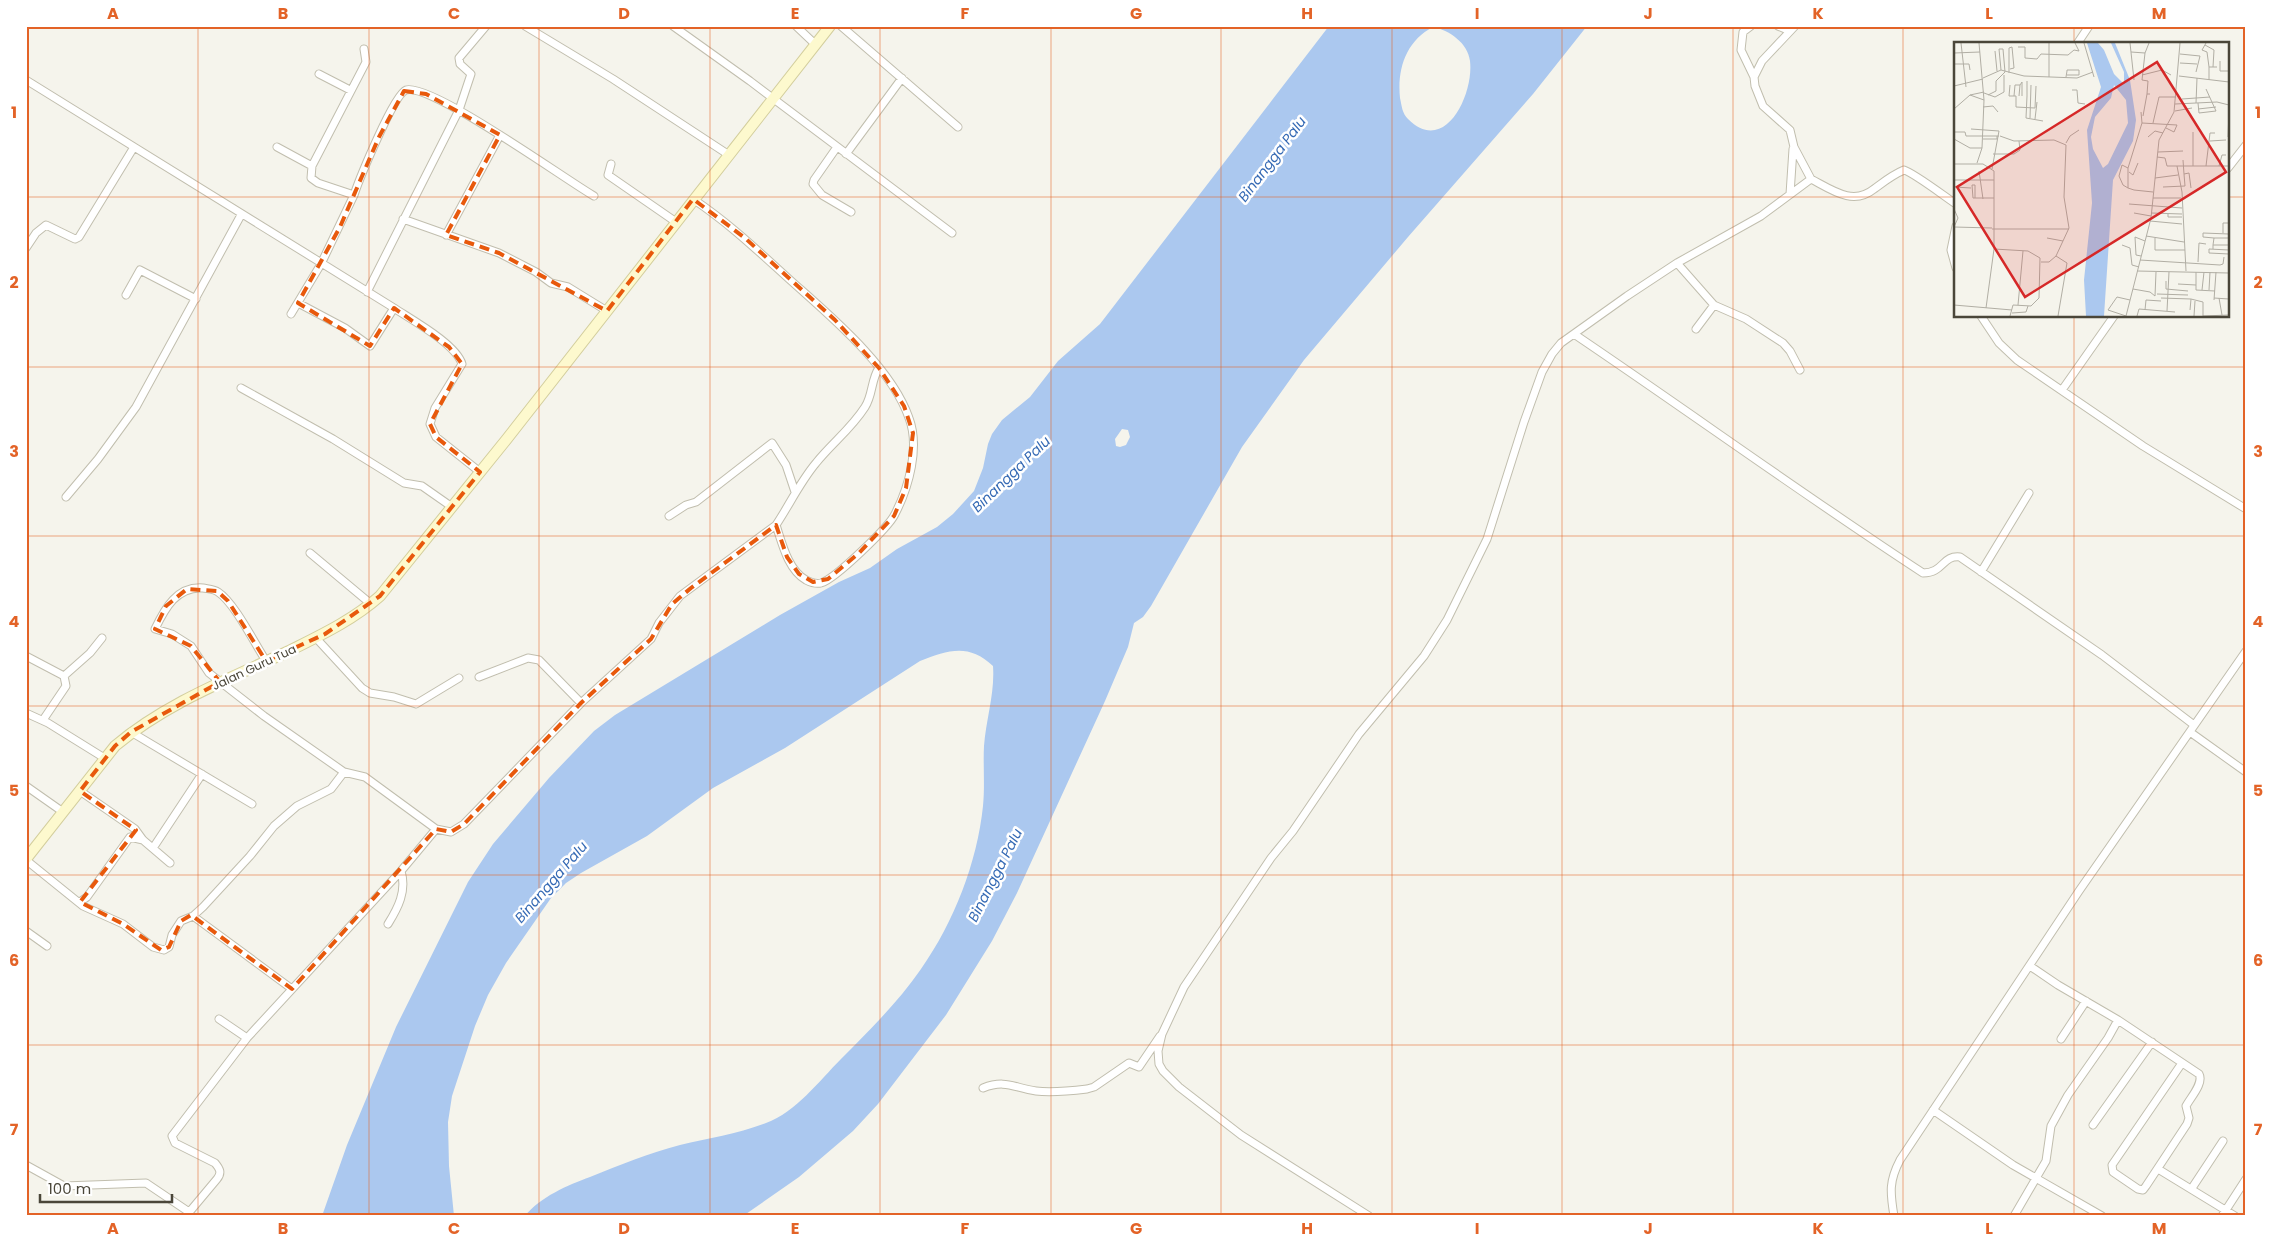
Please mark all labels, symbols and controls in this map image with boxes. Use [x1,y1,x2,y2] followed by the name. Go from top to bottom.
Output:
[107,2,119,25] text: A
[278,2,288,25] text: B
[448,2,460,25] text: C
[618,2,630,25] text: D
[791,2,799,25] text: E
[961,2,970,25] text: F
[1130,2,1142,25] text: G
[1301,2,1313,25] text: H
[1475,2,1479,25] text: I
[1643,2,1653,25] text: J
[1812,2,1824,25] text: K
[1985,2,1993,25] text: L
[2152,2,2166,25] text: M
[1954,42,2230,318] inset map
[11,101,17,124] text: 1
[2255,101,2261,124] text: 1
[1233,112,1311,206] water label: Binangga Palu
[9,271,19,294] text: 2
[2253,271,2263,294] text: 2
[967,431,1055,517] water label: Binangga Palu
[9,440,19,463] text: 3
[2253,440,2263,463] text: 3
[9,610,20,633] text: 4
[2253,610,2264,633] text: 4
[209,640,299,694] street label: Jalan Guru Tua
[9,779,19,802] text: 5
[2253,779,2263,802] text: 5
[963,825,1027,925] water label: Binangga Palu
[510,837,592,927] water label: Binangga Palu
[9,949,19,972] text: 6
[2253,949,2263,972] text: 6
[10,1118,19,1141] text: 7
[2254,1118,2263,1141] text: 7
[40,1172,172,1204] scale bar
[48,1178,91,1199] text: 100 m
[107,1217,119,1240] text: A
[278,1217,288,1240] text: B
[448,1217,460,1240] text: C
[618,1217,630,1240] text: D
[791,1217,799,1240] text: E
[961,1217,970,1240] text: F
[1130,1217,1142,1240] text: G
[1301,1217,1313,1240] text: H
[1475,1217,1479,1240] text: I
[1643,1217,1653,1240] text: J
[1812,1217,1824,1240] text: K
[1985,1217,1993,1240] text: L
[2152,1217,2166,1240] text: M

